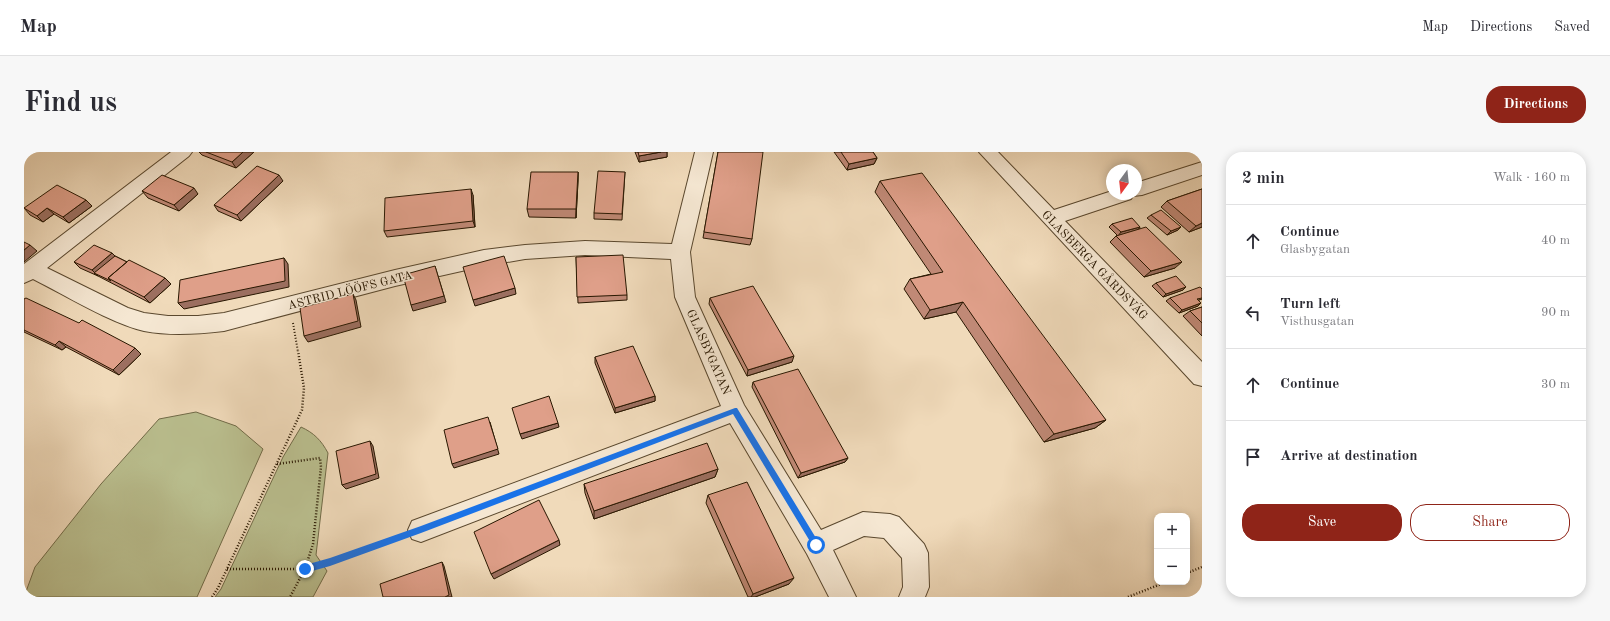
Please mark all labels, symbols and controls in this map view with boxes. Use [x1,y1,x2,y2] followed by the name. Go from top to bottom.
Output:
[20,18,57,37] text: Map
[1422,20,1448,34] text: Map
[1470,20,1532,34] text: Directions
[1554,20,1590,34] text: Saved
[1486,86,1586,123] button: Directions
[24,90,117,118] text: Find us
[1106,164,1142,200] north arrow
[1242,170,1285,187] text: 2 min
[1493,171,1570,184] text: Walk · 160 m
[1039,206,1153,323] street label: GLASBERGA GÅRDSVÄG
[1280,225,1339,240] text: Continue
[1242,230,1264,252] icon: ahead
[1541,234,1570,247] text: 40 m
[1280,243,1350,256] text: Glasbygatan
[286,266,414,312] street label: ASTRID LÖÖFS GATA
[1280,297,1340,312] text: Turn left
[1242,302,1264,324] icon: left
[1541,306,1570,319] text: 90 m
[684,308,732,397] street label: GLASBYGATAN
[1280,315,1354,328] text: Visthusgatan
[1242,374,1264,396] icon: ahead
[1280,377,1339,392] text: Continue
[1541,378,1570,391] text: 30 m
[1242,446,1264,468] icon: arrive
[1280,449,1418,464] text: Arrive at destination
[1242,504,1402,541] button: Save
[1410,504,1570,541] button: Share
[1154,513,1190,585] map controls
[1154,513,1190,549] button: +
[807,536,825,554] route start
[1154,549,1190,585] button: −
[296,560,314,578] route end

